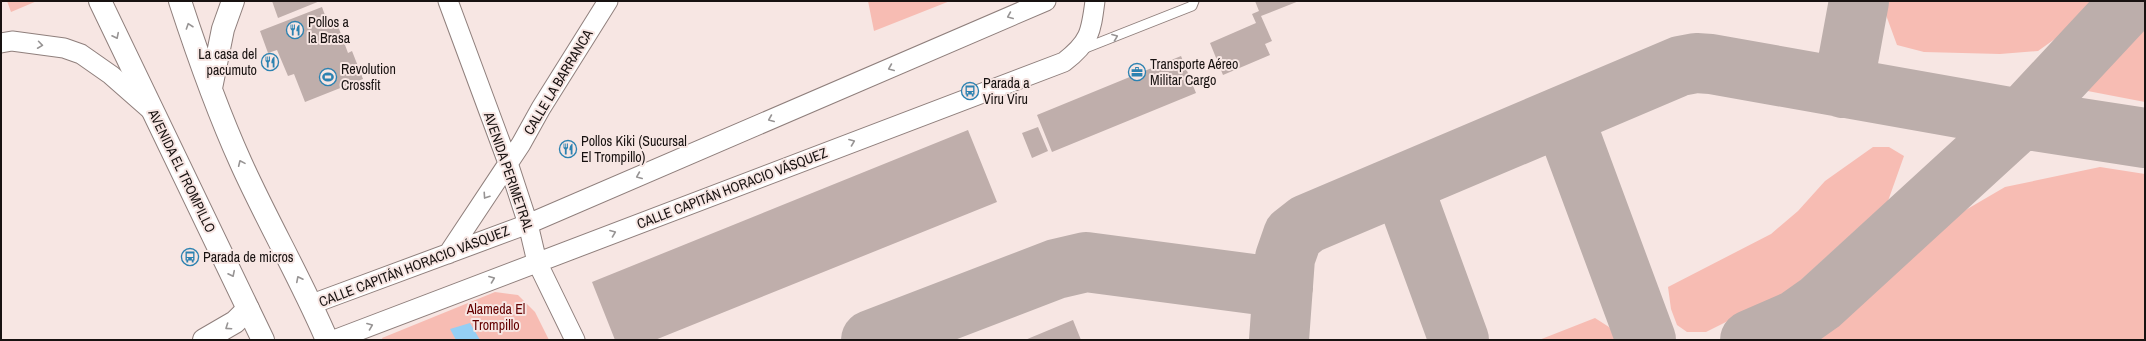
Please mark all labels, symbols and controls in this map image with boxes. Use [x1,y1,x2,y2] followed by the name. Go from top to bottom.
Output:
[1007,12,1014,20] one-way arrow
[308,13,351,47] place label: Pollos a la Brasa
[285,20,305,40] restaurant icon: Pollos a la Brasa
[185,23,193,30] one-way arrow
[519,26,597,138] street label: CALLE LA BARRANCA
[111,32,119,40] one-way arrow
[1111,33,1118,41] one-way arrow
[37,40,43,49] one-way arrow
[198,45,257,79] place label: La casa del pacumuto
[260,52,280,72] restaurant icon: La casa del pacumuto
[1150,55,1238,89] place label: Transporte Aéreo Militar Cargo
[341,60,396,94] place label: Revolution Crossfit
[1127,62,1147,82] office icon: Transporte Aéreo Militar Cargo
[887,63,894,71] one-way arrow
[318,67,338,87] sports icon: Revolution Crossfit
[983,74,1030,108] place label: Parada a Viru Viru
[960,81,980,101] bus stop icon: Parada a Viru Viru
[144,105,220,236] street label: AVENIDA EL TROMPILLO
[480,109,538,235] street label: AVENIDA PERIMETRAL
[768,114,776,122] one-way arrow
[581,132,687,166] place label: Pollos Kiki (Sucursal El Trompillo)
[558,139,578,159] restaurant icon: Pollos Kiki (Sucursal El Trompillo)
[849,139,856,147] one-way arrow
[634,143,830,233] street label: CALLE CAPITÁN HORACIO VÁSQUEZ
[238,159,246,167] one-way arrow
[636,171,643,179] one-way arrow
[483,192,491,199] one-way arrow
[316,221,512,311] street label: CALLE CAPITÁN HORACIO VÁSQUEZ
[609,230,616,238] one-way arrow
[180,247,200,267] bus stop icon: Parada de micros
[203,248,294,266] place label: Parada de micros
[227,270,235,278] one-way arrow
[296,276,304,283] one-way arrow
[488,276,495,284] one-way arrow
[466,300,525,334] park label: Alameda El Trompillo
[225,322,232,329] one-way arrow
[366,323,374,331] one-way arrow

